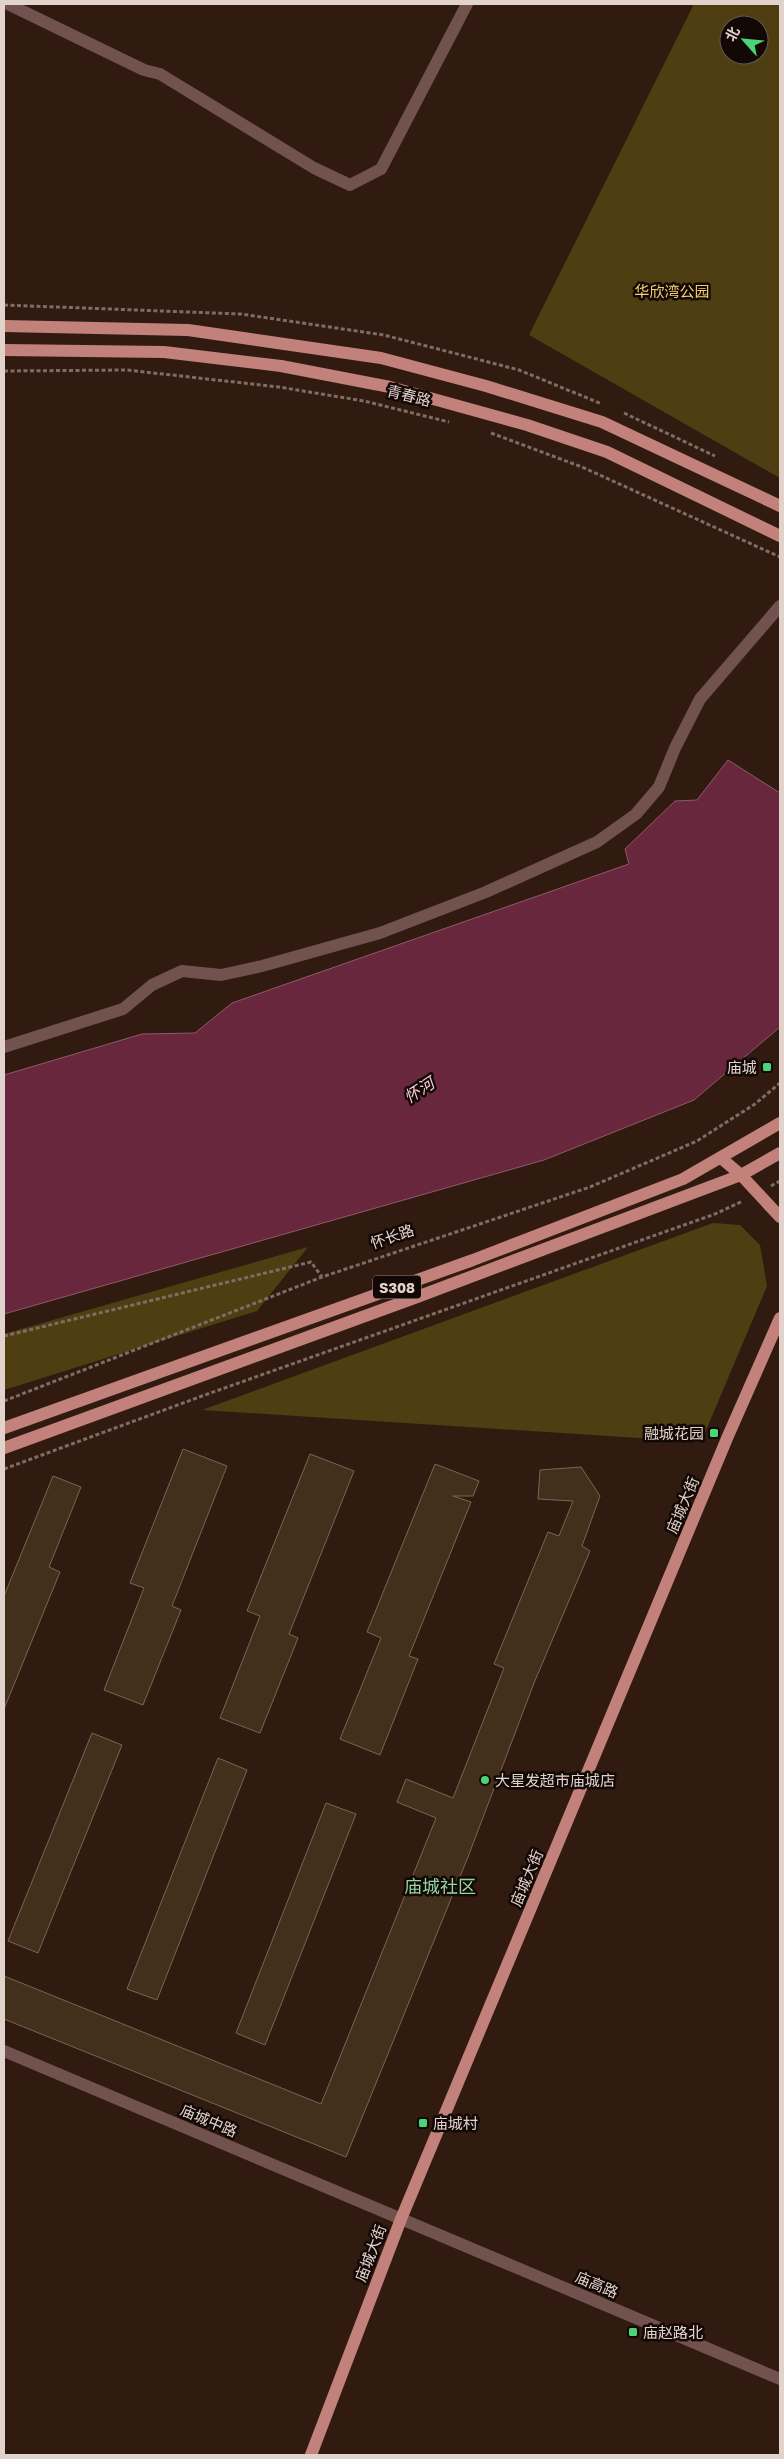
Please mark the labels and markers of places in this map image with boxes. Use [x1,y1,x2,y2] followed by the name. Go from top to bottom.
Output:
[727,1058,757,1076] place label: 庙城
[761,1061,773,1073] marker: 庙城
[644,1424,704,1442] place label: 融城花园
[708,1427,720,1439] marker: 融城花园
[495,1771,615,1789] place label: 大星发超市庙城店
[479,1774,491,1786] marker: 大星发超市庙城店
[433,2114,478,2132] place label: 庙城村
[417,2117,429,2129] marker: 庙城村
[643,2323,703,2341] place label: 庙赵路北
[627,2326,639,2338] marker: 庙赵路北

